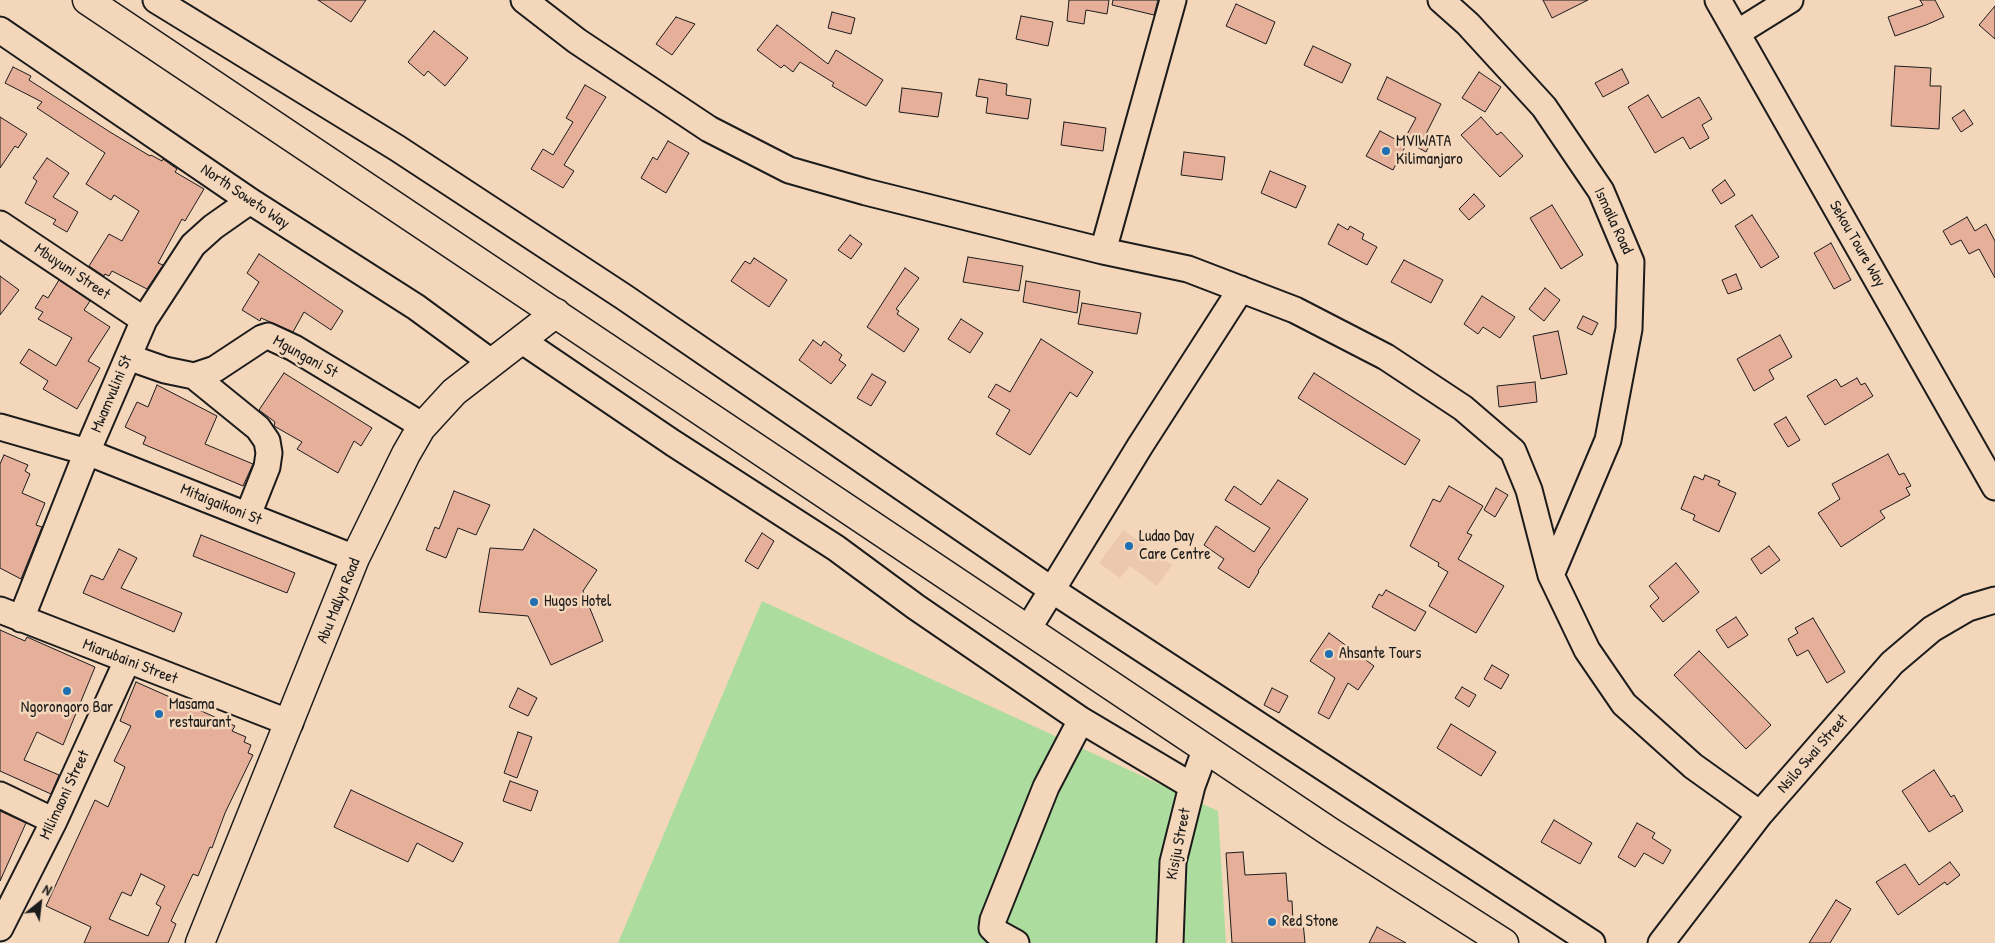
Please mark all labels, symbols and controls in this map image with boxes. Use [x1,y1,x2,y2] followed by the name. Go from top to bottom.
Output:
[1396,132,1463,170] place label: MVIWATA Kilimanjaro
[1380,145,1392,157] marker: MVIWATA Kilimanjaro
[197,160,293,234] street label: North Soweto Way
[1589,185,1637,257] street label: Ismaila Road
[1825,197,1889,291] street label: Sekou Toure Way
[30,240,114,304] street label: Mbuyuni Street
[269,331,341,383] street label: Mgungani St
[87,352,137,436] street label: Mwamvulini St
[178,480,264,530] street label: Mitaigaikoni St
[1139,527,1211,565] place label: Ludao Day Care Centre
[1123,540,1135,552] marker: Ludao Day Care Centre
[313,556,365,646] street label: Abu Mallya Road
[544,592,611,612] place label: Hugos Hotel
[528,596,540,608] marker: Hugos Hotel
[80,635,180,689] street label: Miarubaini Street
[1339,644,1421,664] place label: Ahsante Tours
[1323,648,1335,660] marker: Ahsante Tours
[61,685,73,697] marker: Ngorongoro Bar
[169,695,231,733] place label: Masama restaurant
[21,698,113,718] place label: Ngorongoro Bar
[153,708,165,720] marker: Masama restaurant
[1774,711,1852,797] street label: Nsilo Swai Street
[36,747,94,843] street label: Milimaoni Street
[1163,806,1195,882] street label: Kisiju Street
[15,878,65,928] north arrow
[40,879,55,900] text: N
[1282,912,1338,932] place label: Red Stone
[1266,916,1278,928] marker: Red Stone

